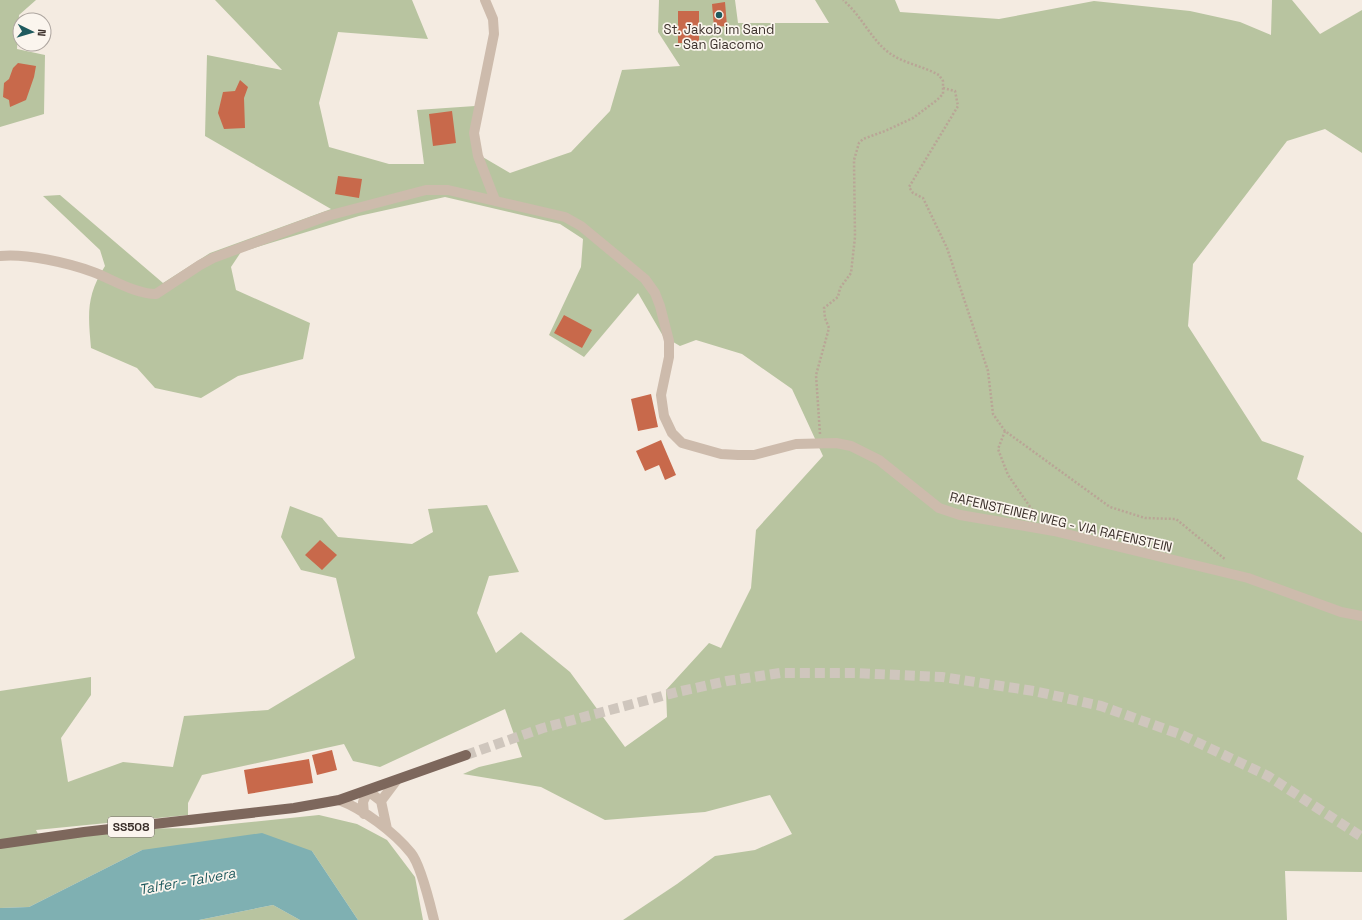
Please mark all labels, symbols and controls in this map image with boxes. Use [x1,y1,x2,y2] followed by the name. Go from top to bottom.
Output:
[714,10,724,20] marker: St. Jakob im Sand - San Giacomo
[12,12,52,52] north arrow
[664,21,774,53] place label: St. Jakob im Sand - San Giacomo
[35,29,49,37] text: N
[948,488,1174,556] street label: RAFENSTEINER WEG - VIA RAFENSTEIN
[108,817,154,837] road number: SS508
[137,864,237,898] water label: Talfer - Talvera

